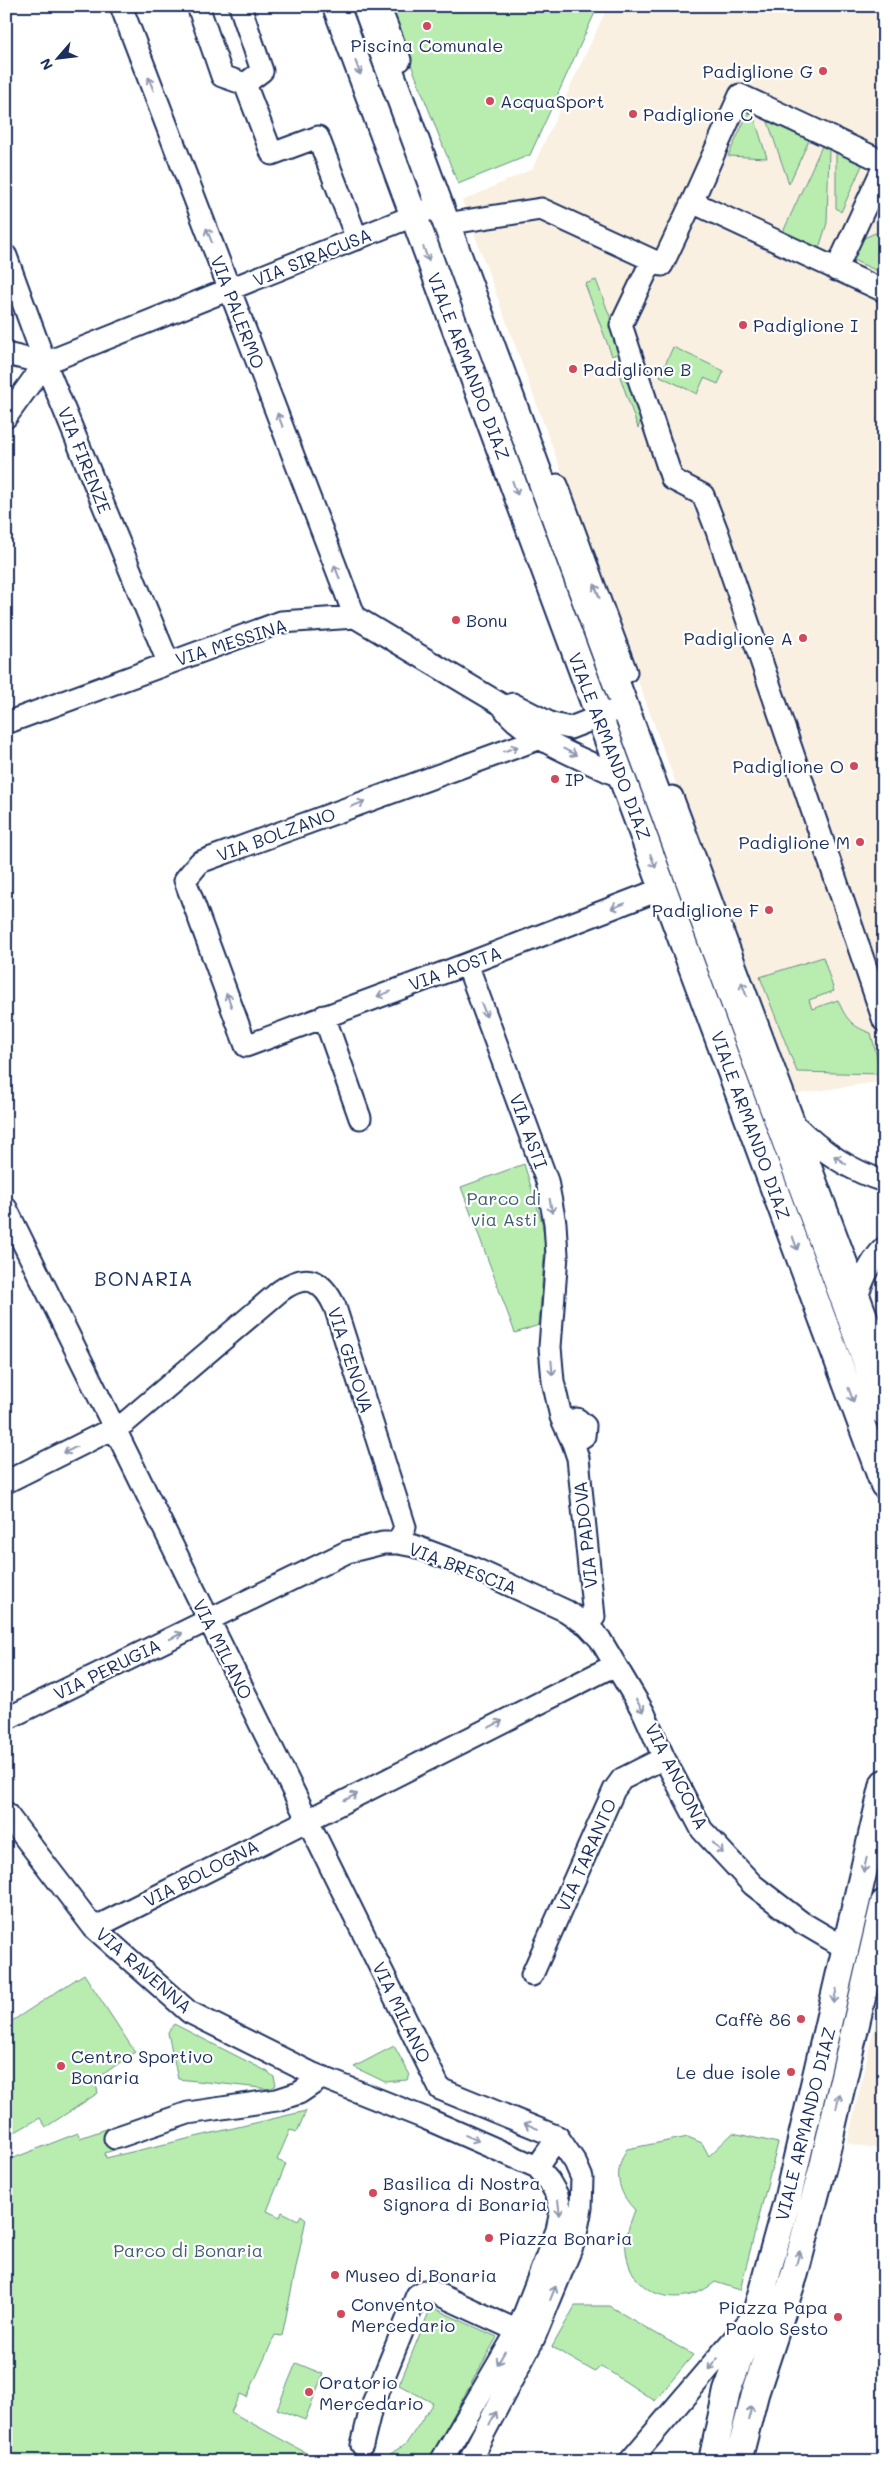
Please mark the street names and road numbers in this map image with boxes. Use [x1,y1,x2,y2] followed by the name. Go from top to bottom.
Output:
[249,222,375,292] street label: VIA SIRACUSA
[205,252,271,372] street label: VIA PALERMO
[422,269,516,463] street label: VIALE ARMANDO DIAZ
[53,403,117,517] street label: VIA FIRENZE
[172,613,290,671] street label: VIA MESSINA
[563,649,657,843] street label: VIALE ARMANDO DIAZ
[213,801,339,867] street label: VIA BOLZANO
[405,940,505,996] street label: VIA AOSTA
[706,1028,796,1222] street label: VIALE ARMANDO DIAZ
[504,1090,554,1172] street label: VIA ASTI
[323,1304,379,1416] street label: VIA GENOVA
[567,1480,603,1590] street label: VIA PADOVA
[405,1536,521,1600] street label: VIA BRESCIA
[187,1595,259,1703] street label: VIA MILANO
[50,1633,164,1705] street label: VIA PERUGIA
[640,1719,714,1833] street label: VIA ANCONA
[550,1795,622,1915] street label: VIA TARANTO
[139,1834,263,1912] street label: VIA BOLOGNA
[91,1922,197,2018] street label: VIA RAVENNA
[367,1958,437,2066] street label: VIA MILANO
[769,2025,841,2223] street label: VIALE ARMANDO DIAZ

